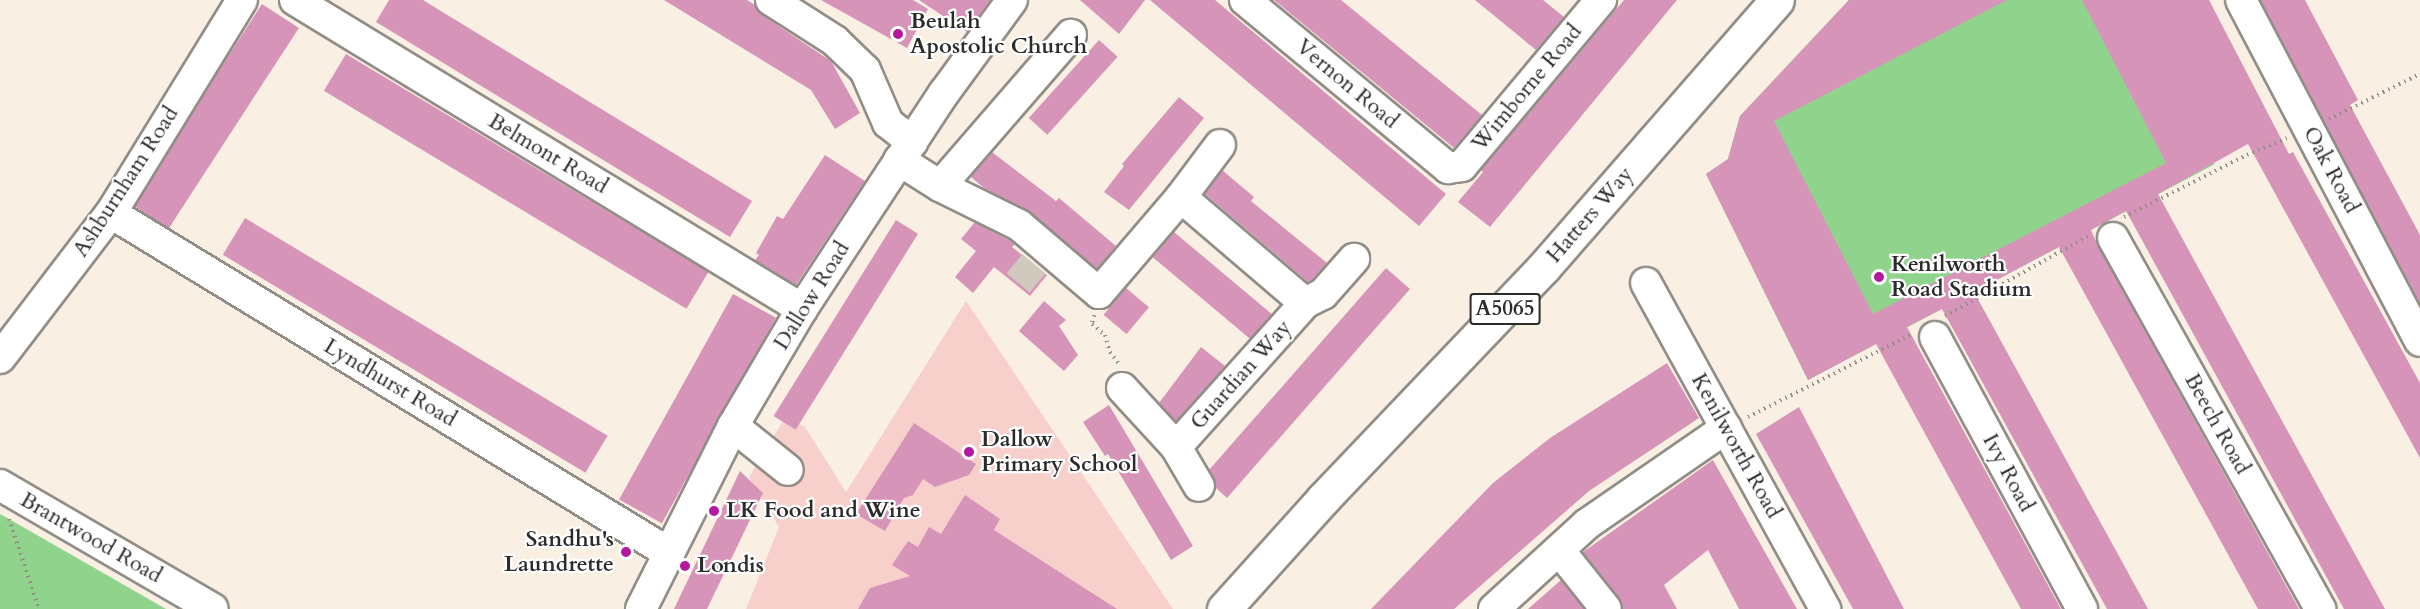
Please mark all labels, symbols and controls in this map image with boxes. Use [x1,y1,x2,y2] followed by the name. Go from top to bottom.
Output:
[910,8,1087,60] place label: Beulah Apostolic Church
[1466,19,1588,157] street label: Wimborne Road
[891,27,905,41] marker: Beulah Apostolic Church
[1291,34,1403,134] street label: Vernon Road
[68,102,184,262] street label: Ashburnham Road
[483,108,613,200] street label: Belmont Road
[2297,122,2365,218] street label: Oak Road
[1541,162,1639,268] street label: Hatters Way
[768,237,856,355] street label: Dallow Road
[1891,251,2032,302] place label: Kenilworth Road Stadium
[1872,270,1886,284] marker: Kenilworth Road Stadium
[1469,291,1541,327] road number: A5065
[1185,315,1297,435] street label: Guardian Way
[319,333,461,433] street label: Lyndhurst Road
[1685,369,1787,523] street label: Kenilworth Road
[2178,369,2256,479] street label: Beech Road
[981,426,1137,478] place label: Dallow Primary School
[1977,429,2039,517] street label: Ivy Road
[962,445,976,459] marker: Dallow Primary School
[15,487,167,589] street label: Brantwood Road
[726,498,921,524] place label: LK Food and Wine
[707,504,721,518] marker: LK Food and Wine
[504,526,614,578] place label: Sandhu's Laundrette
[619,545,633,559] marker: Sandhu's Laundrette
[697,553,764,579] place label: Londis
[678,559,692,573] marker: Londis

